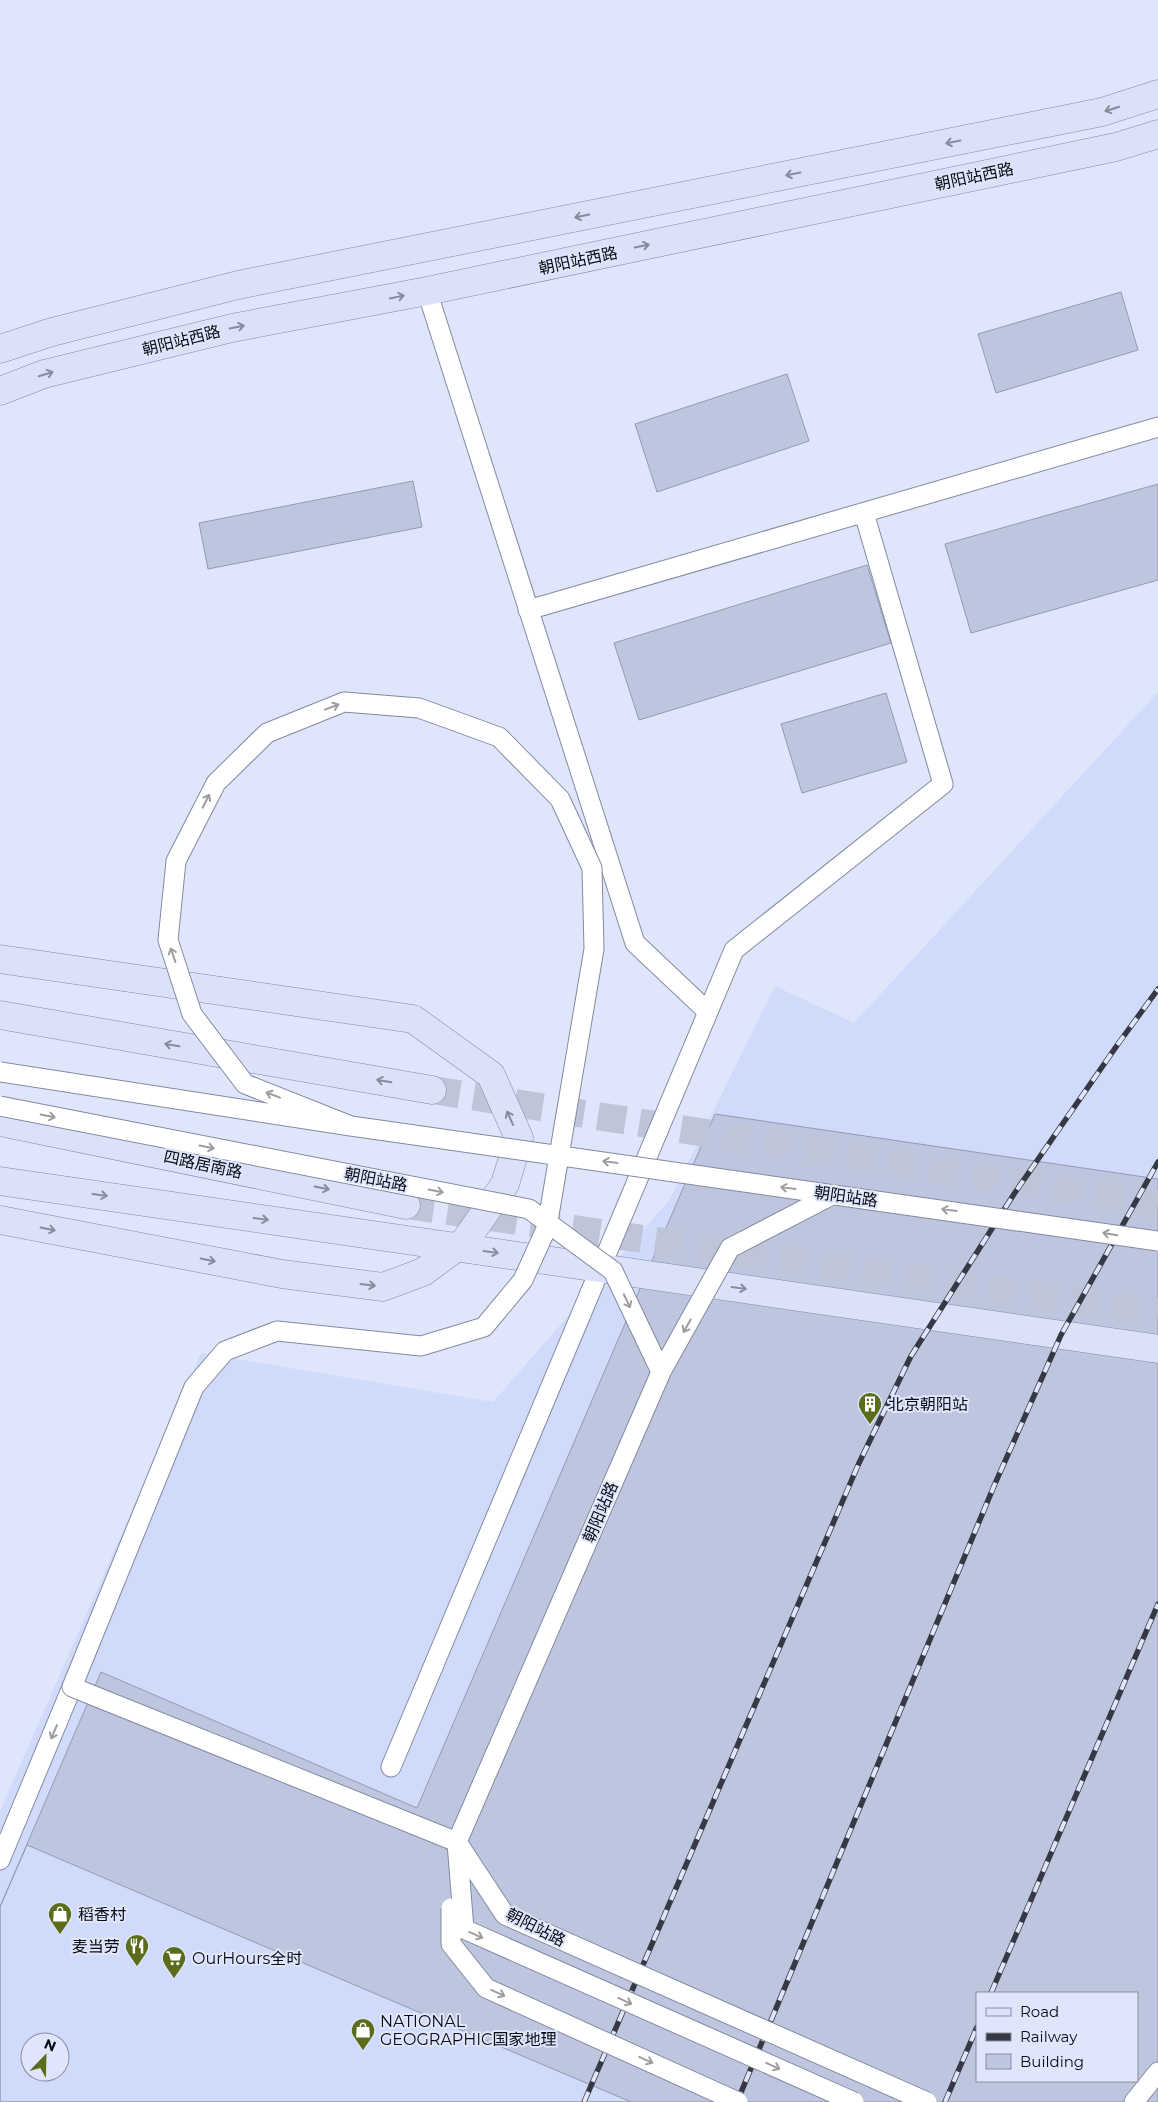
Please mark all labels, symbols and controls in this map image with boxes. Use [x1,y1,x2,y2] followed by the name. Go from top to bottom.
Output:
[1104,104,1120,114] one-way arrow
[945,138,961,147] one-way arrow
[933,159,1015,194] street label: 朝阳站西路
[786,169,802,179] one-way arrow
[575,212,591,221] one-way arrow
[634,241,650,250] one-way arrow
[537,243,619,278] street label: 朝阳站西路
[389,291,405,301] one-way arrow
[229,321,245,331] one-way arrow
[140,322,222,359] street label: 朝阳站西路
[37,368,53,378] one-way arrow
[324,702,340,711] one-way arrow
[202,794,212,809] one-way arrow
[167,947,177,963] one-way arrow
[165,1040,181,1050] one-way arrow
[377,1076,393,1086] one-way arrow
[266,1090,281,1100] one-way arrow
[39,1111,55,1121] one-way arrow
[504,1111,514,1126] one-way arrow
[199,1142,215,1152] one-way arrow
[162,1147,244,1182] street label: 四路居南路
[602,1157,618,1167] one-way arrow
[343,1164,409,1195] street label: 朝阳站路
[780,1182,796,1192] one-way arrow
[813,1183,879,1210] street label: 朝阳站路
[314,1184,330,1193] one-way arrow
[427,1187,443,1196] one-way arrow
[92,1190,108,1200] one-way arrow
[941,1205,957,1215] one-way arrow
[253,1214,269,1224] one-way arrow
[39,1225,55,1235] one-way arrow
[1102,1228,1118,1238] one-way arrow
[483,1247,499,1257] one-way arrow
[199,1255,215,1265] one-way arrow
[360,1280,376,1290] one-way arrow
[730,1283,746,1293] one-way arrow
[623,1293,633,1308] one-way arrow
[682,1318,692,1333] one-way arrow
[857,1391,883,1425] building icon: 北京朝阳站
[888,1395,968,1414] place label: 北京朝阳站
[579,1479,622,1545] street label: 朝阳站路
[48,1724,58,1739] one-way arrow
[47,1901,73,1935] shop icon: 稻香村
[503,1904,569,1950] street label: 朝阳站路
[78,1905,126,1924] place label: 稻香村
[468,1930,483,1940] one-way arrow
[124,1933,150,1967] restaurant icon: 麦当劳
[72,1937,120,1956] place label: 麦当劳
[161,1945,187,1979] supermarket icon: OurHours全时
[192,1949,302,1968] place label: OurHours全时
[490,1989,505,1999] one-way arrow
[976,1992,1138,2082] legend
[617,1996,632,2006] one-way arrow
[1020,2002,1059,2021] text: Road
[380,2012,556,2049] place label: NATIONAL GEOGRAPHIC国家地理
[350,2017,376,2051] shop icon: NATIONAL GEOGRAPHIC国家地理
[1020,2027,1078,2046] text: Railway
[20,2032,70,2082] north arrow
[41,2035,59,2056] text: N
[1020,2052,1084,2071] text: Building
[638,2056,653,2066] one-way arrow
[765,2062,780,2072] one-way arrow

